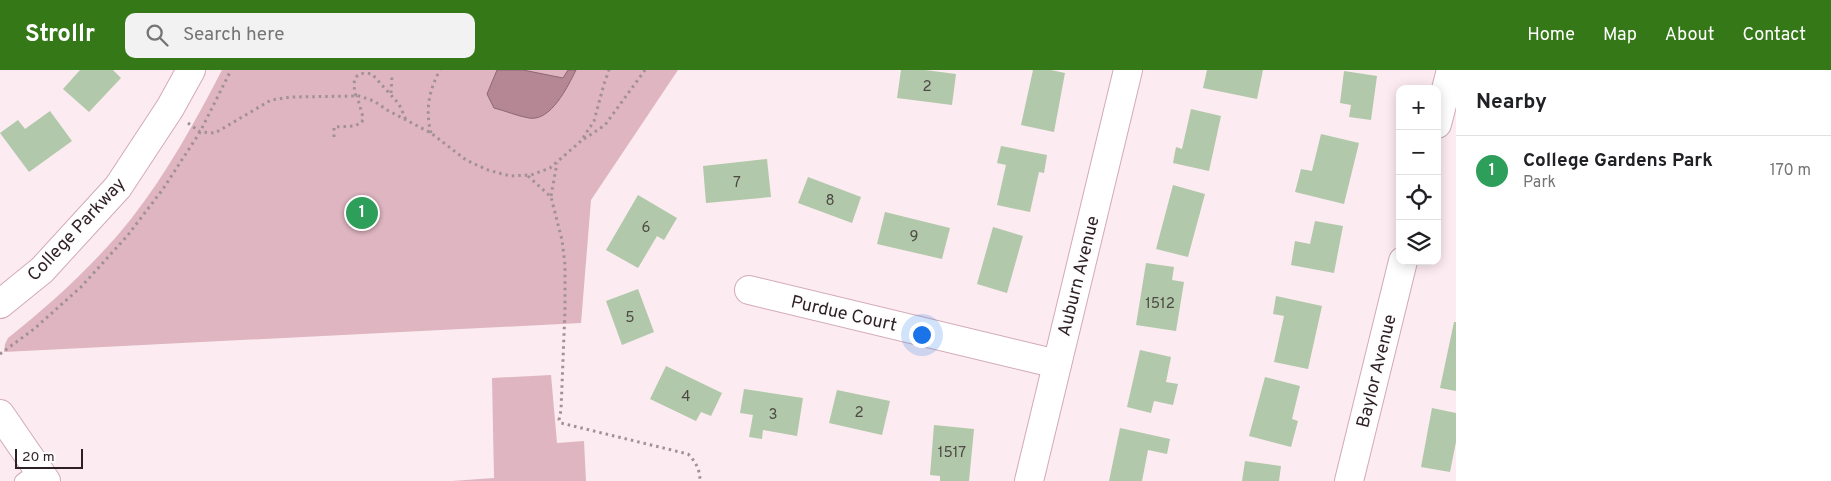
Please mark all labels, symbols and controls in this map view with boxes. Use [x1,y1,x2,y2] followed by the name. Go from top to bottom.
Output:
[125,13,475,58] search box
[25,20,95,50] text: Strollr
[143,21,171,49] icon: search
[183,23,284,47] text: Search here
[1527,24,1575,47] text: Home
[1603,24,1637,47] text: Map
[1665,24,1714,47] text: About
[1742,24,1806,47] text: Contact
[922,78,932,97] house number: 2
[1396,85,1441,265] map controls
[1396,85,1441,130] button: +
[1476,89,1547,116] text: Nearby
[1396,130,1441,175] button: −
[1523,149,1713,173] text: College Gardens Park
[1489,161,1495,181] text: 1
[1770,161,1811,181] text: 170 m
[23,173,131,287] street label: College Parkway
[1523,173,1556,193] text: Park
[733,174,741,193] house number: 7
[1396,175,1441,220] button: locate
[825,192,835,211] house number: 8
[346,194,378,232] pin: 1
[1053,214,1106,339] street label: Auburn Avenue
[642,219,651,238] house number: 6
[1396,220,1441,265] button: layers
[910,228,918,247] house number: 9
[788,291,899,338] street label: Purdue Court
[1145,295,1175,314] house number: 1512
[625,309,635,328] house number: 5
[1352,312,1403,431] street label: Baylor Avenue
[909,322,935,348] your location
[681,388,691,407] house number: 4
[854,404,864,423] house number: 2
[768,406,778,425] house number: 3
[938,444,966,463] house number: 1517
[15,446,82,469] scale bar
[22,449,55,466] text: 20 m

